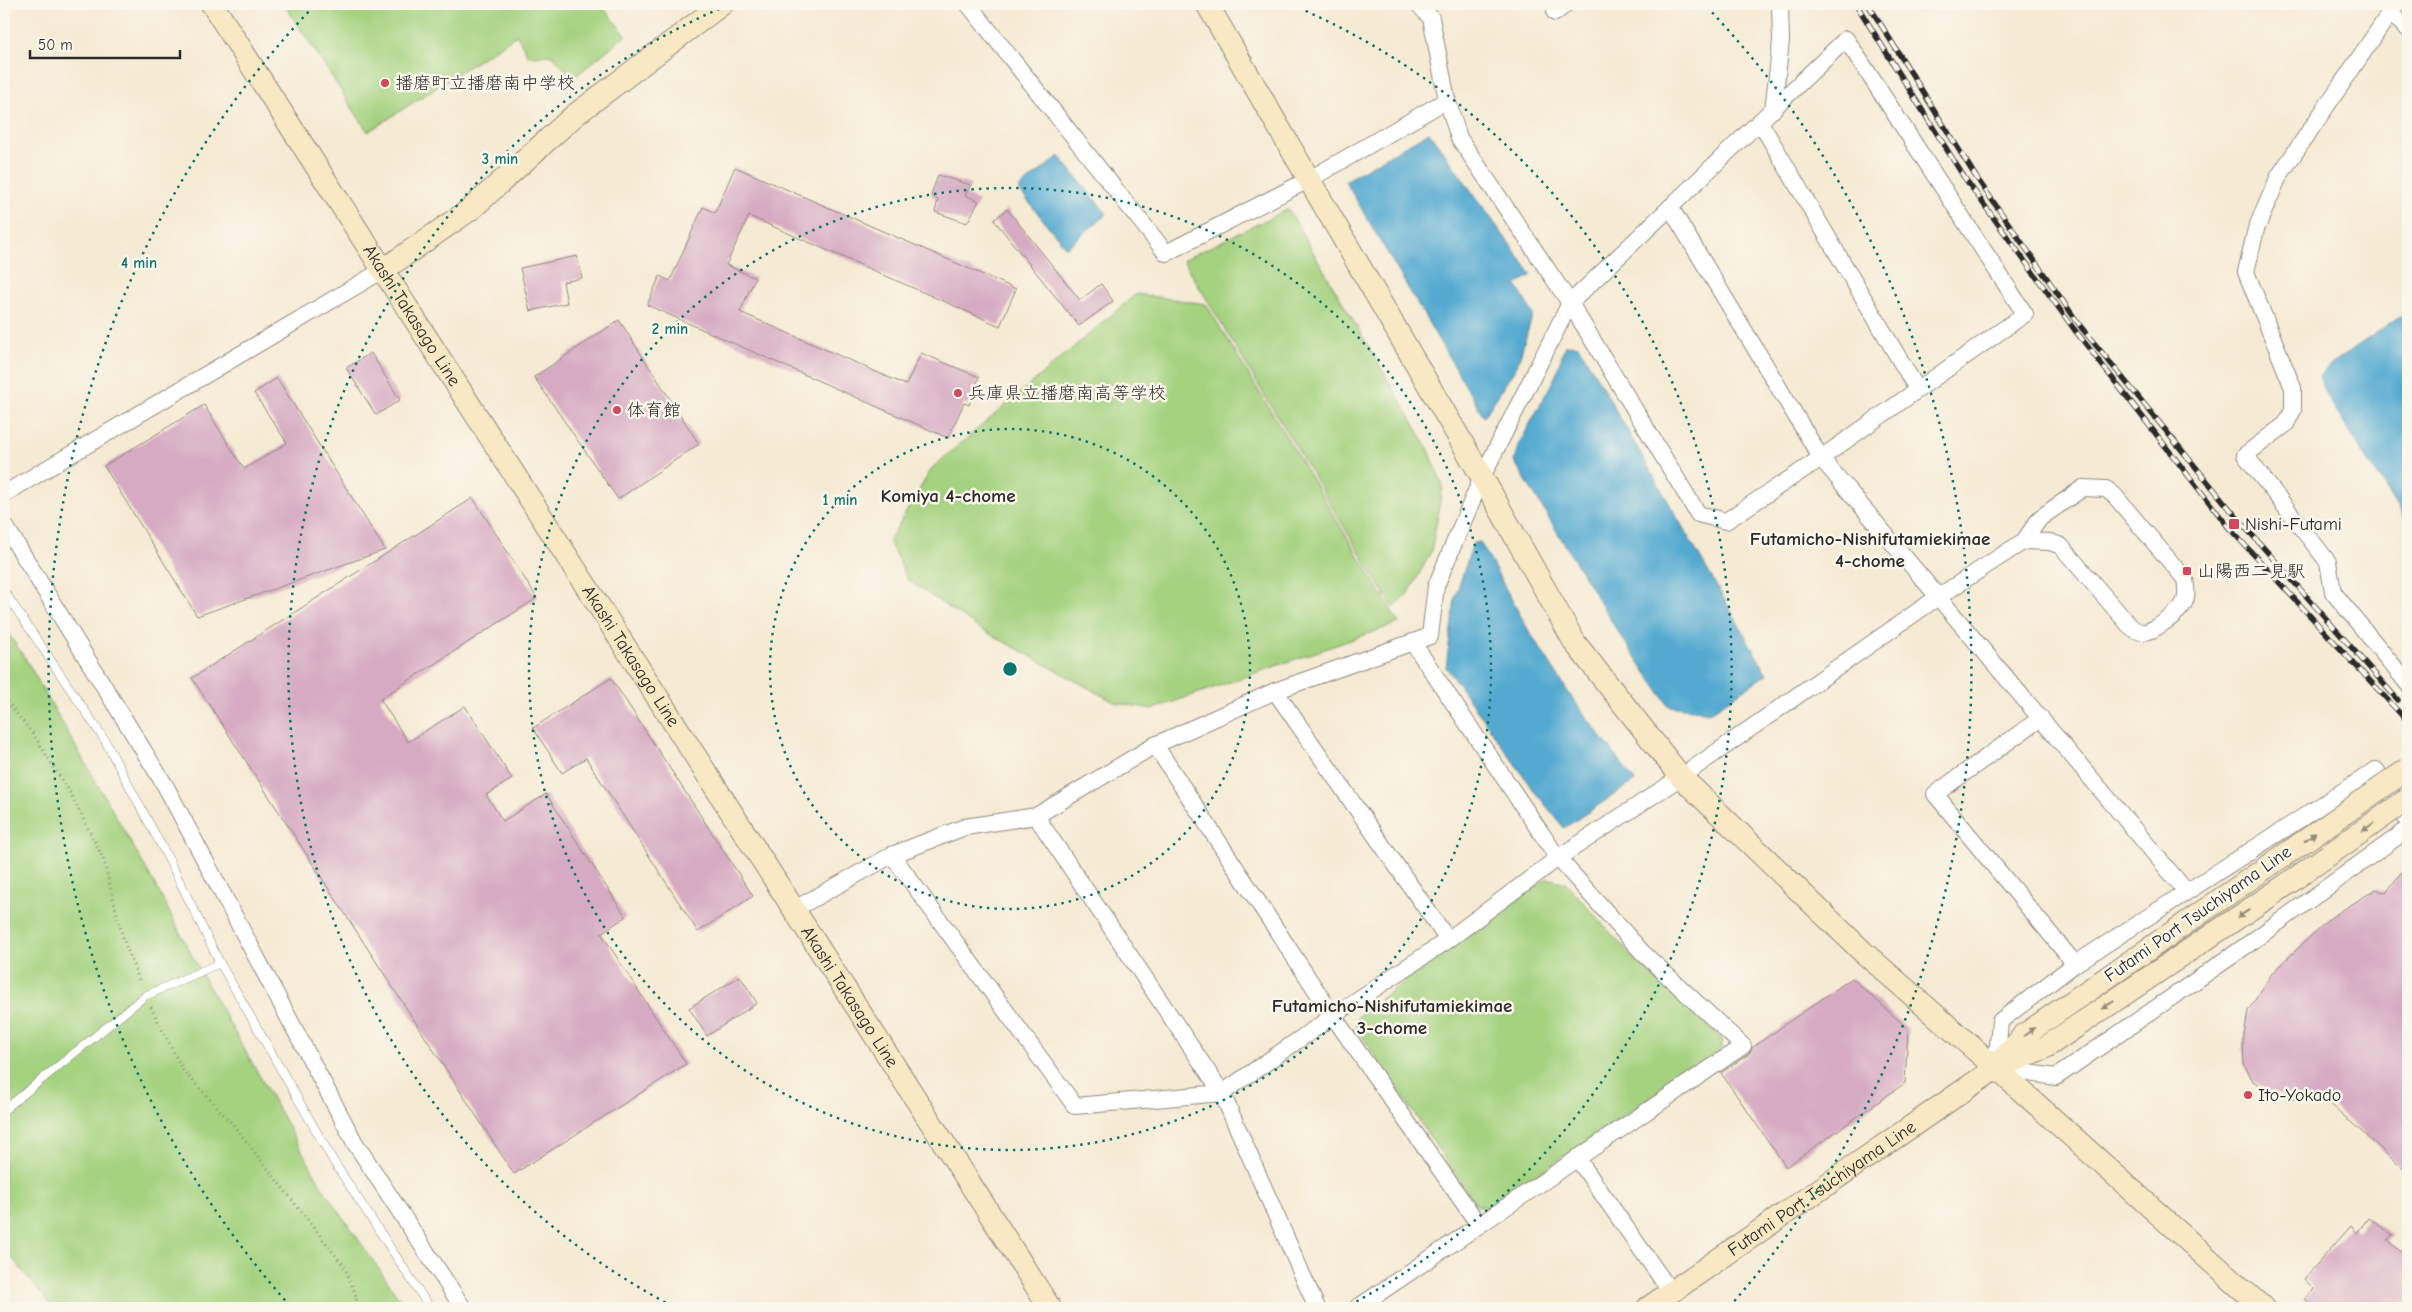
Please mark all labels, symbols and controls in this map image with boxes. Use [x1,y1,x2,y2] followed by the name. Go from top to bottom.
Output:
[30,28,180,60] scale bar
[38,36,73,54] text: 50 m
[395,73,575,94] place label: 播磨町立播磨南中学校
[379,77,391,89] marker: 播磨町立播磨南中学校
[482,150,518,168] text: 3 min
[359,241,465,390] street label: Akashi Takasago Line
[121,254,157,272] text: 4 min
[652,320,688,338] text: 2 min
[968,383,1166,404] place label: 兵庫県立播磨南高等学校
[952,387,964,399] marker: 兵庫県立播磨南高等学校
[627,400,681,421] place label: 体育館
[611,404,623,416] marker: 体育館
[881,485,1015,507] district label: Komiya 4-chome
[823,491,857,509] text: 1 min
[2245,514,2342,535] place label: Nishi-Futami
[2227,517,2241,531] marker: Nishi-Futami
[1750,528,1990,572] district label: Futamicho-Nishifutamiekimae 4-chome
[2197,561,2305,582] place label: 山陽西二見駅
[2181,565,2193,577] marker: 山陽西二見駅
[578,581,684,731] street label: Akashi Takasago Line
[1001,660,1019,678] centre of rings
[2362,822,2375,832] one-way arrow
[2303,832,2317,842] one-way arrow
[2100,841,2296,987] street label: Futami Port Tsuchiyama Line
[2236,910,2250,919] one-way arrow
[797,922,903,1071] street label: Akashi Takasago Line
[1272,995,1512,1039] district label: Futamicho-Nishifutamiekimae 3-chome
[2101,1000,2115,1010] one-way arrow
[2022,1027,2036,1037] one-way arrow
[2258,1085,2341,1106] place label: Ito-Yokado
[2242,1089,2254,1101] marker: Ito-Yokado
[1724,1116,1920,1260] street label: Futami Port Tsuchiyama Line

